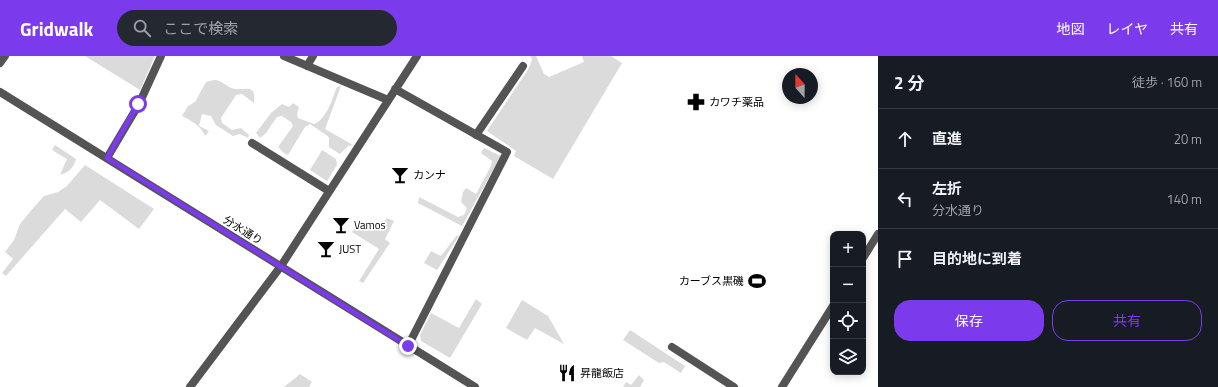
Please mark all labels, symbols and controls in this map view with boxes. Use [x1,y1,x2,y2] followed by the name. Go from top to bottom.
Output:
[117,10,397,46] search box
[20,14,93,43] text: Gridwalk
[131,17,153,39] icon: search
[163,17,238,40] text: ここで検索
[1056,18,1084,39] text: 地図
[1106,18,1148,39] text: レイヤ
[1170,18,1198,39] text: 共有
[782,68,818,104] north arrow
[894,70,924,96] text: 2 分
[1132,72,1202,92] text: 徒歩 · 160 m
[686,92,706,112] pharmacy icon: カワチ薬品
[709,94,764,110] place label: カワチ薬品
[129,95,147,113] route start
[932,127,962,150] text: 直進
[894,128,916,150] icon: ahead
[1174,129,1202,149] text: 20 m
[390,165,410,185] bar icon: カンナ
[413,167,446,183] place label: カンナ
[932,177,962,200] text: 左折
[894,188,916,210] icon: left
[1166,189,1202,209] text: 140 m
[932,200,984,220] text: 分水通り
[220,212,266,248] street label: 分水通り
[331,215,351,235] bar icon: Vamos
[354,217,386,233] place label: Vamos
[830,231,866,375] map controls
[830,231,866,267] button: +
[316,239,336,259] bar icon: JUST
[339,241,361,257] place label: JUST
[932,247,1022,270] text: 目的地に到着
[894,248,916,270] icon: arrive
[830,267,866,303] button: −
[747,271,767,291] sports icon: カーブス黒磯
[679,273,744,289] place label: カーブス黒磯
[894,300,1044,341] button: 保存
[1052,300,1202,341] button: 共有
[830,303,866,339] button: locate
[399,337,417,355] route end
[830,339,866,375] button: layers
[557,363,577,383] restaurant icon: 昇龍飯店
[580,365,624,381] place label: 昇龍飯店

